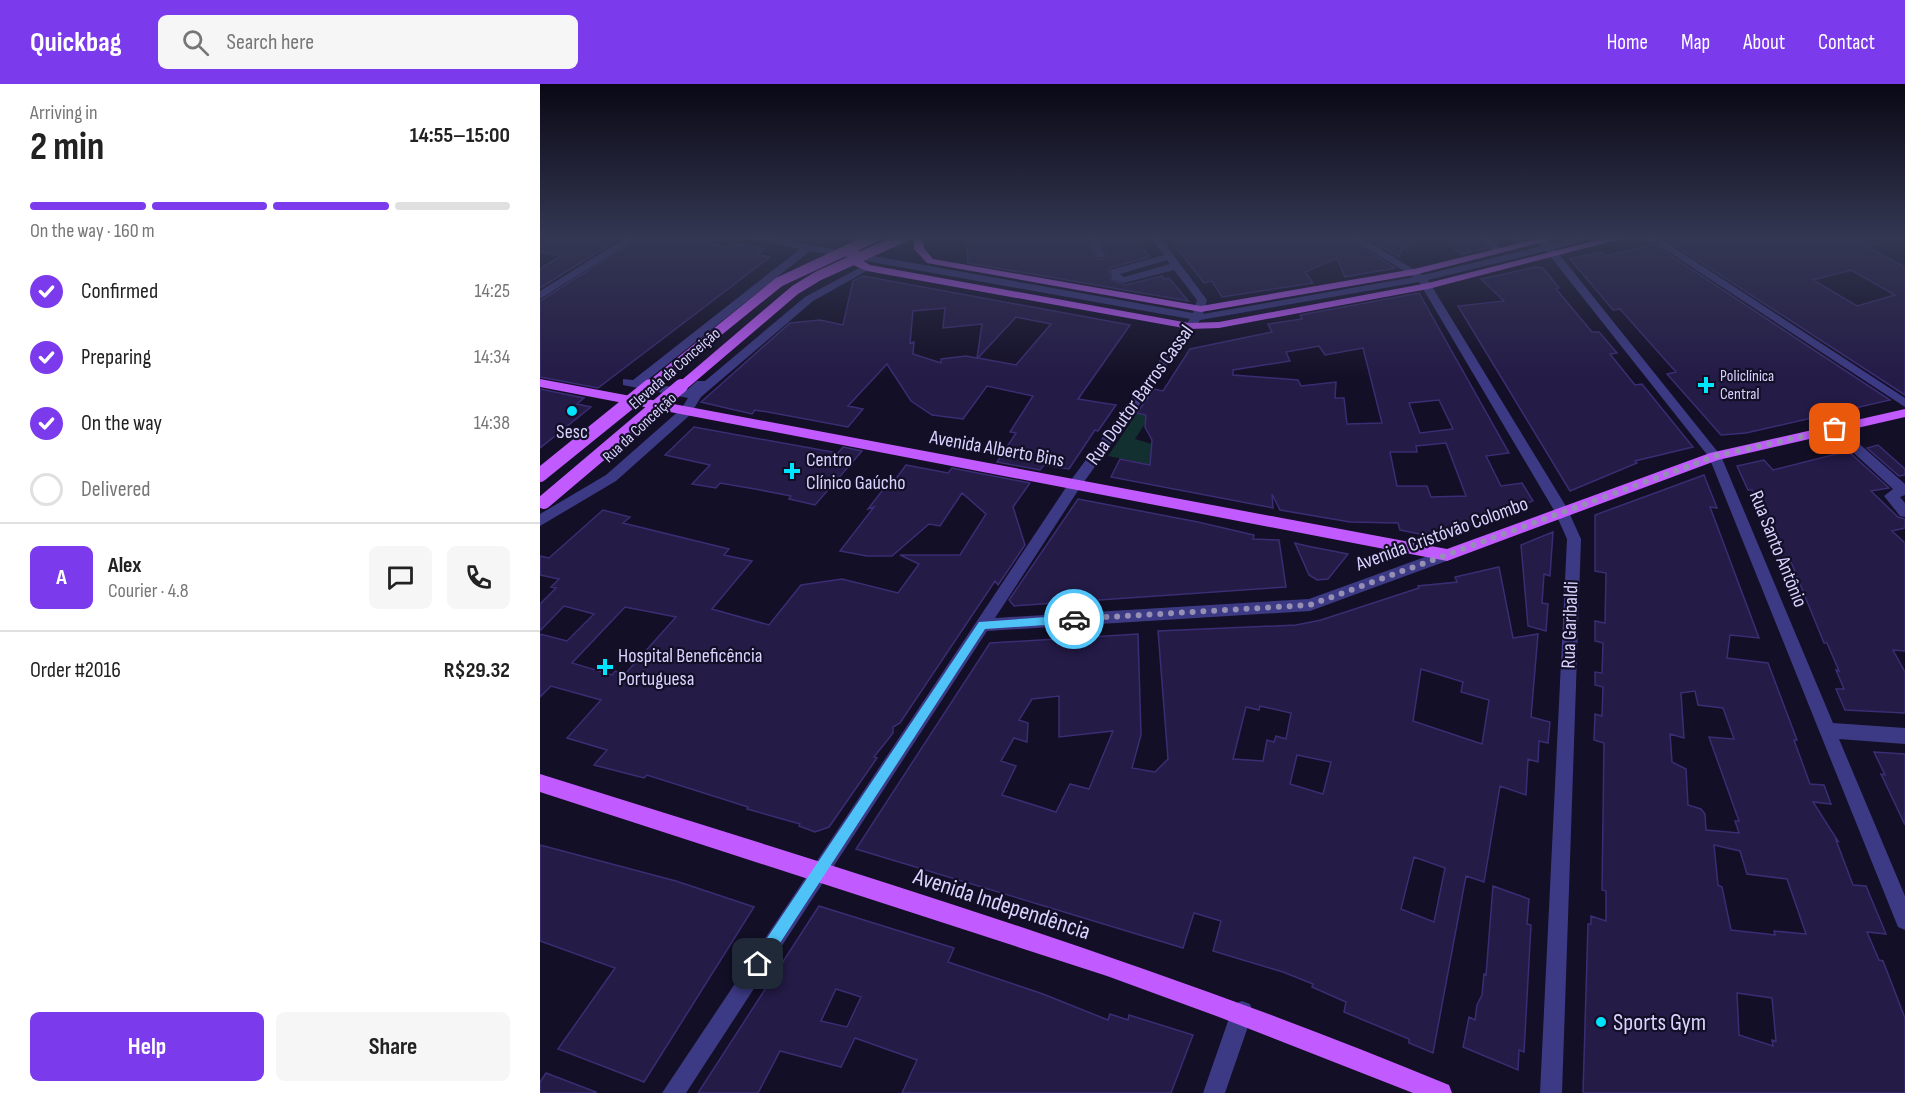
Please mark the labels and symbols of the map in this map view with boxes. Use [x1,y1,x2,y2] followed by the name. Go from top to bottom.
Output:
[1081,320,1199,470] street label: Rua Doutor Barros Cassal
[626,324,724,414] street label: Elevada da Conceição
[1720,367,1774,404] place label: Policlínica Central
[1697,376,1715,394] marker: Policlínica Central
[599,389,681,467] street label: Rua da Conceição
[1809,403,1860,454] pin
[565,404,579,418] marker: Sesc
[556,420,588,444] place label: Sesc
[927,425,1066,473] street label: Avenida Alberto Bins
[806,448,906,495] place label: Centro Clínico Gaúcho
[783,462,801,480] marker: Centro Clínico Gaúcho
[1744,487,1812,611] street label: Rua Santo Antônio
[1352,492,1531,577] street label: Avenida Cristóvão Colombo
[1556,581,1584,669] street label: Rua Garibaldi
[1044,589,1104,649] courier
[618,644,762,691] place label: Hospital Beneficência Portuguesa
[596,658,614,676] marker: Hospital Beneficência Portuguesa
[909,861,1094,946] street label: Avenida Independência
[732,938,783,989] pin
[1613,1008,1706,1037] place label: Sports Gym
[1594,1015,1608,1029] marker: Sports Gym

